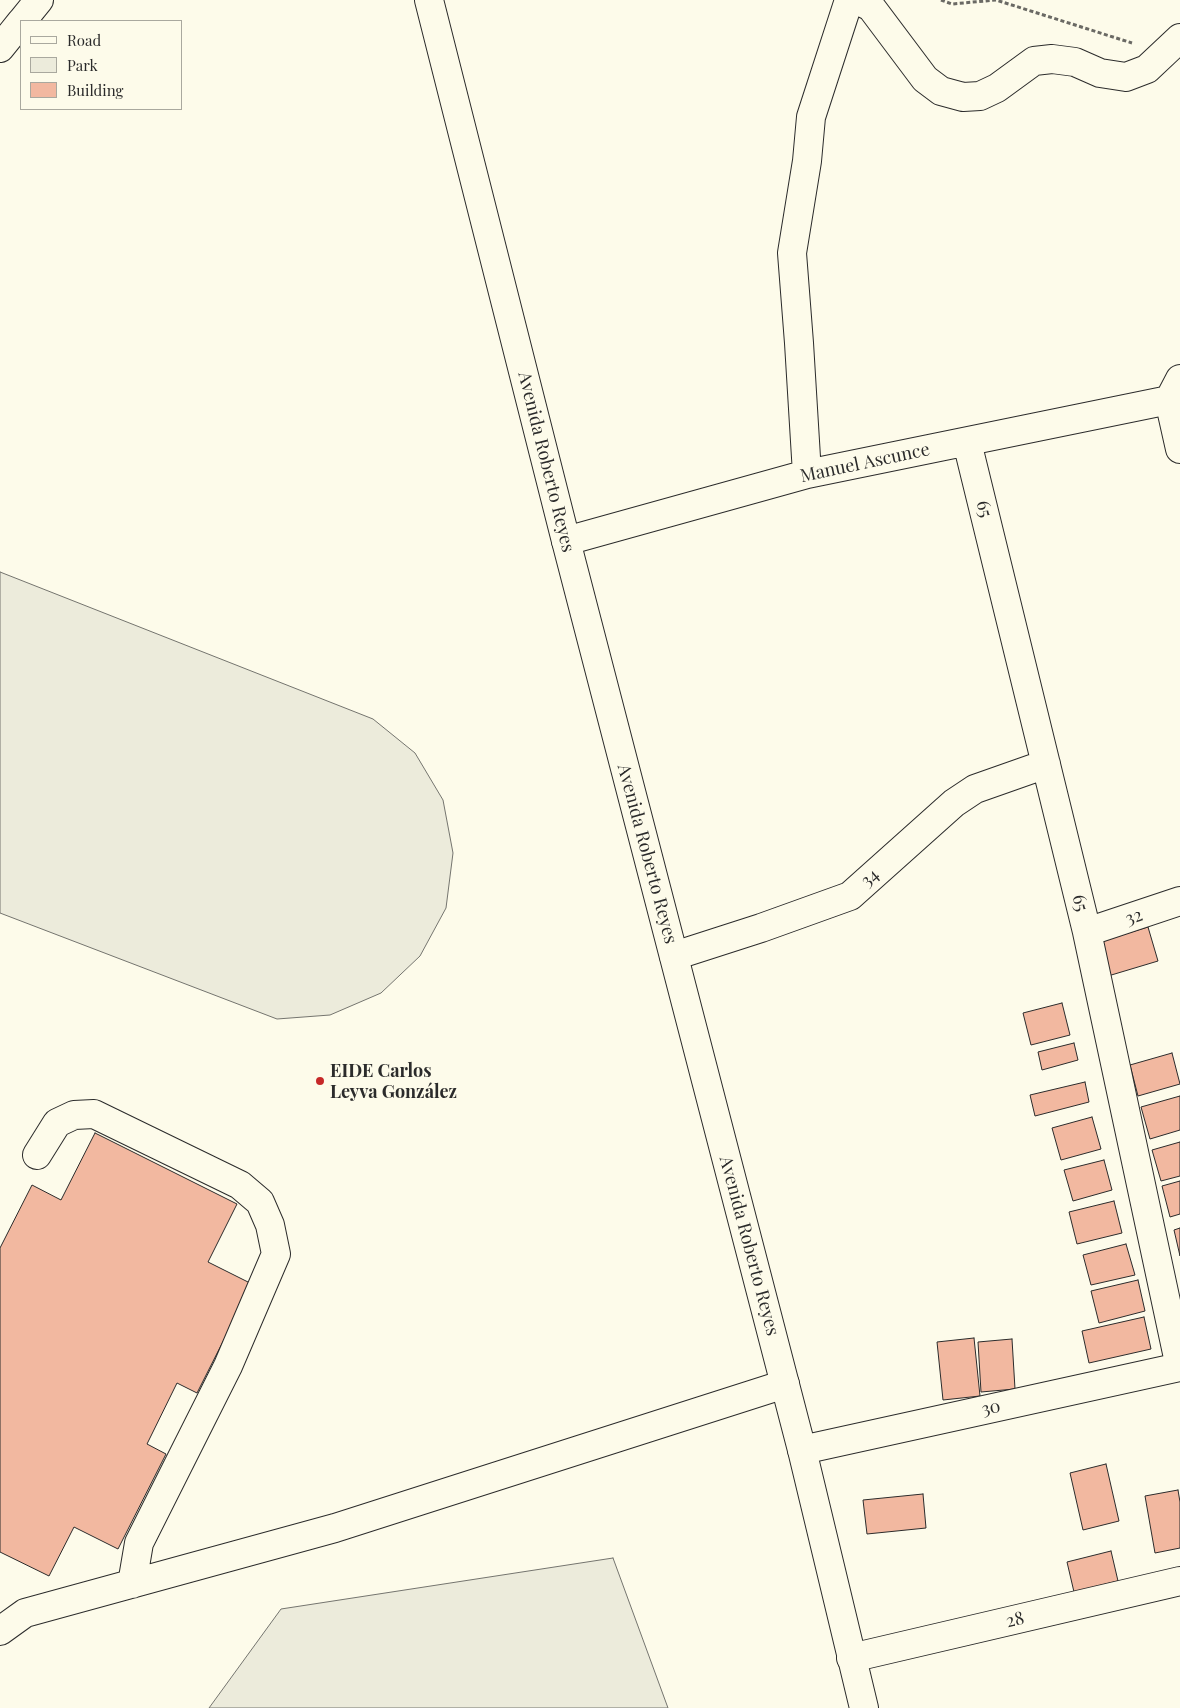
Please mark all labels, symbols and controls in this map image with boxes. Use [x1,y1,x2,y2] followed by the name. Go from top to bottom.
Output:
[20,20,182,110] legend
[67,30,101,50] text: Road
[67,55,98,75] text: Park
[67,80,123,100] text: Building
[513,370,579,554] street label: Avenida Roberto Reyes
[798,439,932,487] street label: Manuel Ascunce
[971,498,997,520] street label: 65
[613,762,681,946] street label: Avenida Roberto Reyes
[856,864,884,892] street label: 34
[1067,892,1093,914] street label: 65
[1123,904,1145,930] street label: 32
[330,1060,457,1102] place label: EIDE Carlos Leyva González
[314,1075,326,1087] marker: EIDE Carlos Leyva González
[715,1154,783,1338] street label: Avenida Roberto Reyes
[980,1395,1002,1421] street label: 30
[1004,1607,1026,1633] street label: 28

